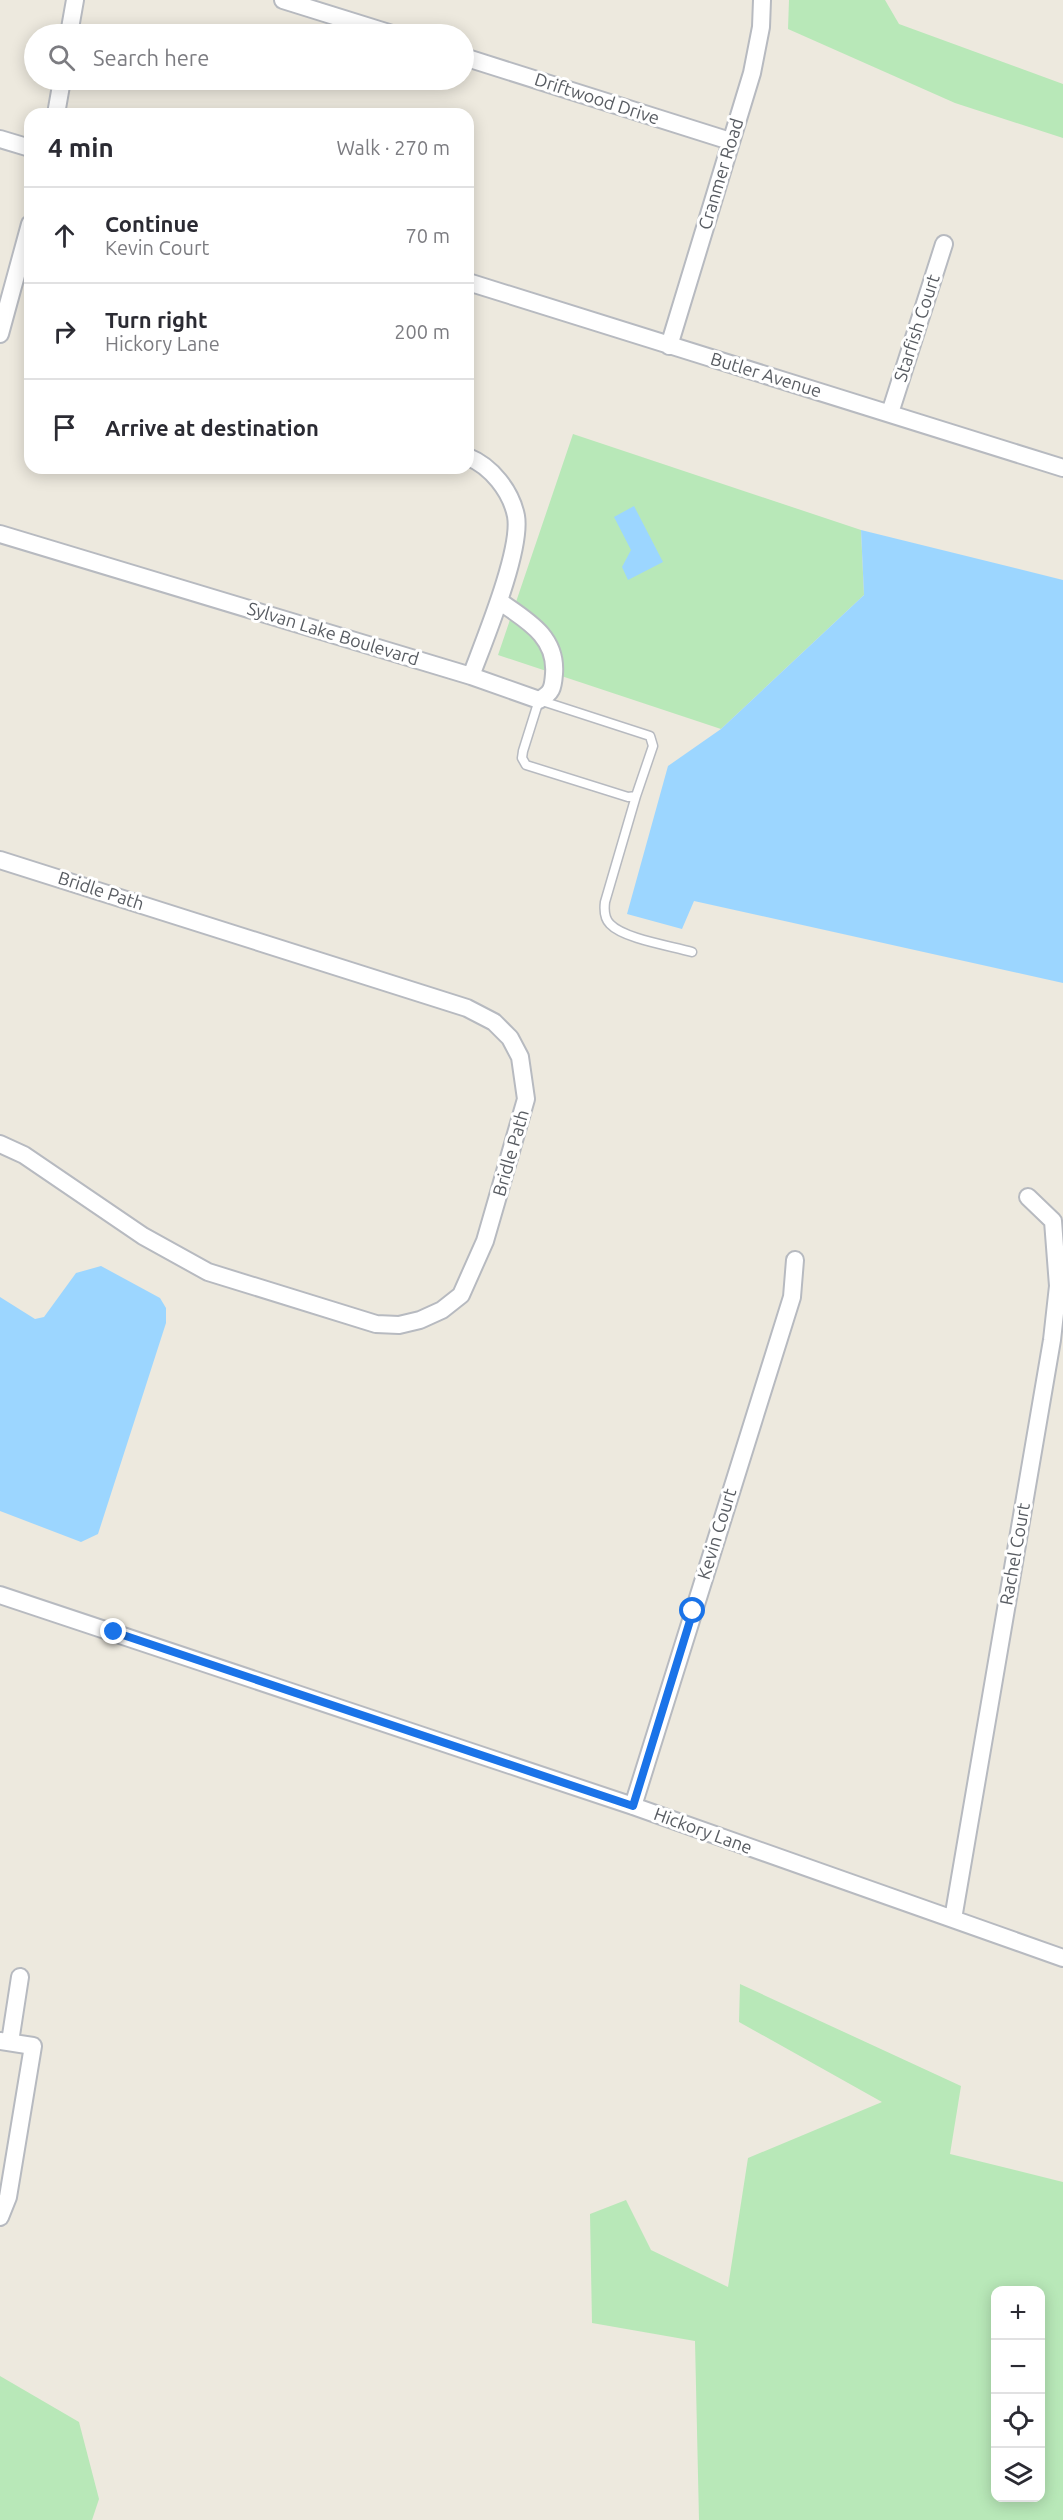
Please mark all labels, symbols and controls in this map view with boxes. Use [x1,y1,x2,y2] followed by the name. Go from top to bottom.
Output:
[24,24,474,90] search box
[45,41,78,74] icon: search
[93,45,209,70] text: Search here
[532,68,662,128] street label: Driftwood Drive
[694,116,746,232] street label: Cranmer Road
[48,133,114,162] text: 4 min
[337,136,450,159] text: Walk · 270 m
[105,211,199,236] text: Continue
[48,219,81,252] icon: ahead
[406,224,450,247] text: 70 m
[105,236,209,259] text: Kevin Court
[889,271,943,384] street label: Starfish Court
[105,307,207,332] text: Turn right
[48,315,81,348] icon: right
[394,320,450,343] text: 200 m
[105,332,220,355] text: Hickory Lane
[708,348,824,400] street label: Butler Avenue
[48,411,81,444] icon: arrive
[105,415,319,440] text: Arrive at destination
[245,597,422,669] street label: Sylvan Lake Boulevard
[56,867,147,913] street label: Bridle Path
[488,1107,532,1198] street label: Bridle Path
[693,1486,739,1582] street label: Kevin Court
[995,1501,1033,1607] street label: Rachel Court
[679,1597,705,1623] route start
[100,1618,126,1644] route end
[651,1803,755,1857] street label: Hickory Lane
[991,2286,1045,2502] map controls
[991,2286,1045,2340] button: +
[991,2340,1045,2394] button: −
[991,2394,1045,2448] button: locate
[991,2448,1045,2502] button: layers

